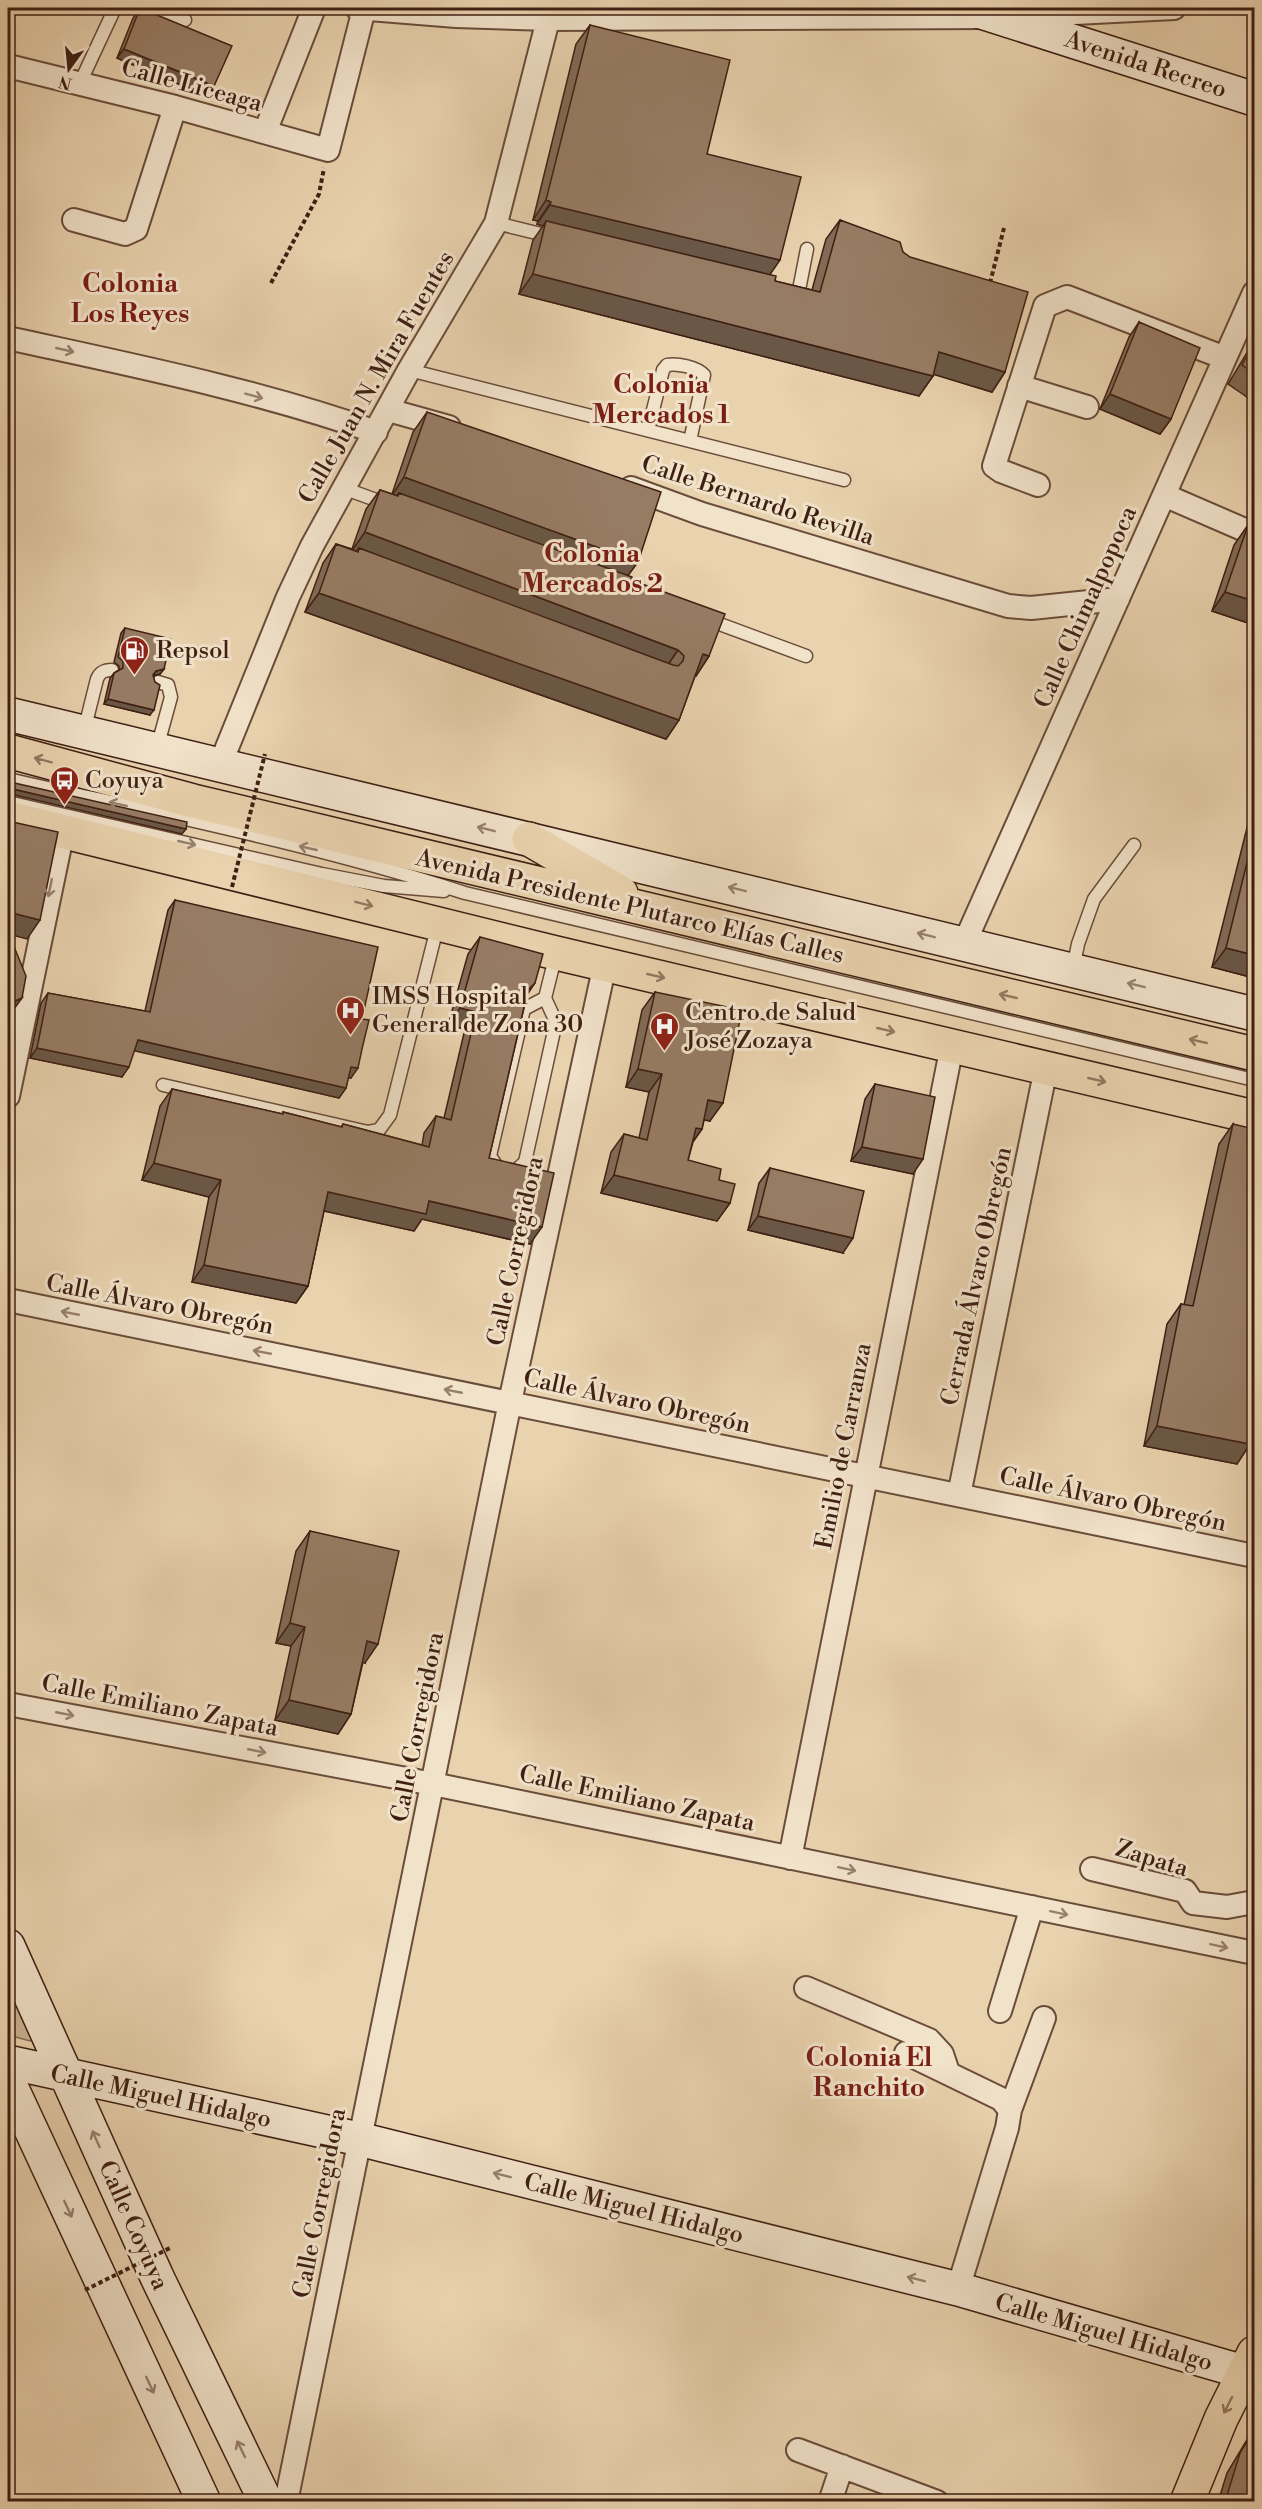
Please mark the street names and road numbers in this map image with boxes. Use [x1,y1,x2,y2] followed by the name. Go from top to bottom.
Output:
[1060,24,1230,105] street label: Avenida Recreo
[118,53,266,119] street label: Calle Liceaga
[292,246,462,509] street label: Calle Juan N. Mira Fuentes
[638,449,879,553] street label: Calle Bernardo Revilla
[1028,501,1144,713] street label: Calle Chimalpopoca
[412,843,847,971] street label: Avenida Presidente Plutarco Elías Calles
[934,1144,1019,1408] street label: Cerrada Álvaro Obregón
[481,1153,551,1349] street label: Calle Corregidora
[43,1267,276,1342] street label: Calle Álvaro Obregón
[809,1340,879,1552] street label: Emilio de Carranza
[521,1362,753,1441] street label: Calle Álvaro Obregón
[997,1460,1229,1539] street label: Calle Álvaro Obregón
[385,1629,451,1825] street label: Calle Corregidora
[39,1668,281,1744] street label: Calle Emiliano Zapata
[516,1759,758,1839] street label: Calle Emiliano Zapata
[1112,1834,1193,1884] street label: Zapata
[48,2059,274,2135] street label: Calle Miguel Hidalgo
[287,2105,353,2301] street label: Calle Corregidora
[91,2156,175,2296] street label: Calle Coyuya
[521,2167,747,2251] street label: Calle Miguel Hidalgo
[991,2287,1216,2378] street label: Calle Miguel Hidalgo

